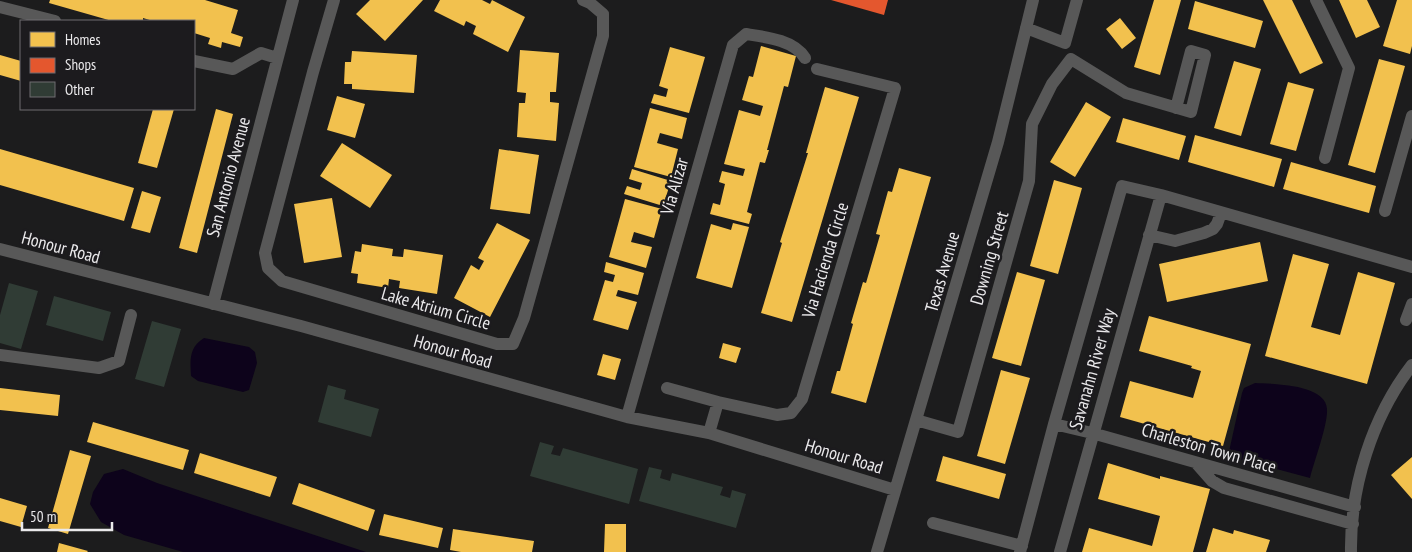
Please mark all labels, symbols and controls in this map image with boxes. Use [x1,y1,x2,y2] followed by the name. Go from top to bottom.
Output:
[20,20,195,110] legend
[65,30,101,49] text: Homes
[65,55,96,74] text: Shops
[65,80,95,99] text: Other
[201,114,255,240] street label: San Antonio Avenue
[655,155,693,218] street label: Via Alizar
[796,199,853,322] street label: Via Hacienda Circle
[965,209,1013,307] street label: Downing Street
[19,225,103,269] street label: Honour Road
[920,229,964,315] street label: Texas Avenue
[379,281,493,335] street label: Lake Atrium Circle
[1064,306,1120,432] street label: Savanahn River Way
[411,329,495,373] street label: Honour Road
[1139,418,1279,478] street label: Charleston Town Place
[802,433,886,479] street label: Honour Road
[22,500,112,532] scale bar
[30,507,56,526] text: 50 m

